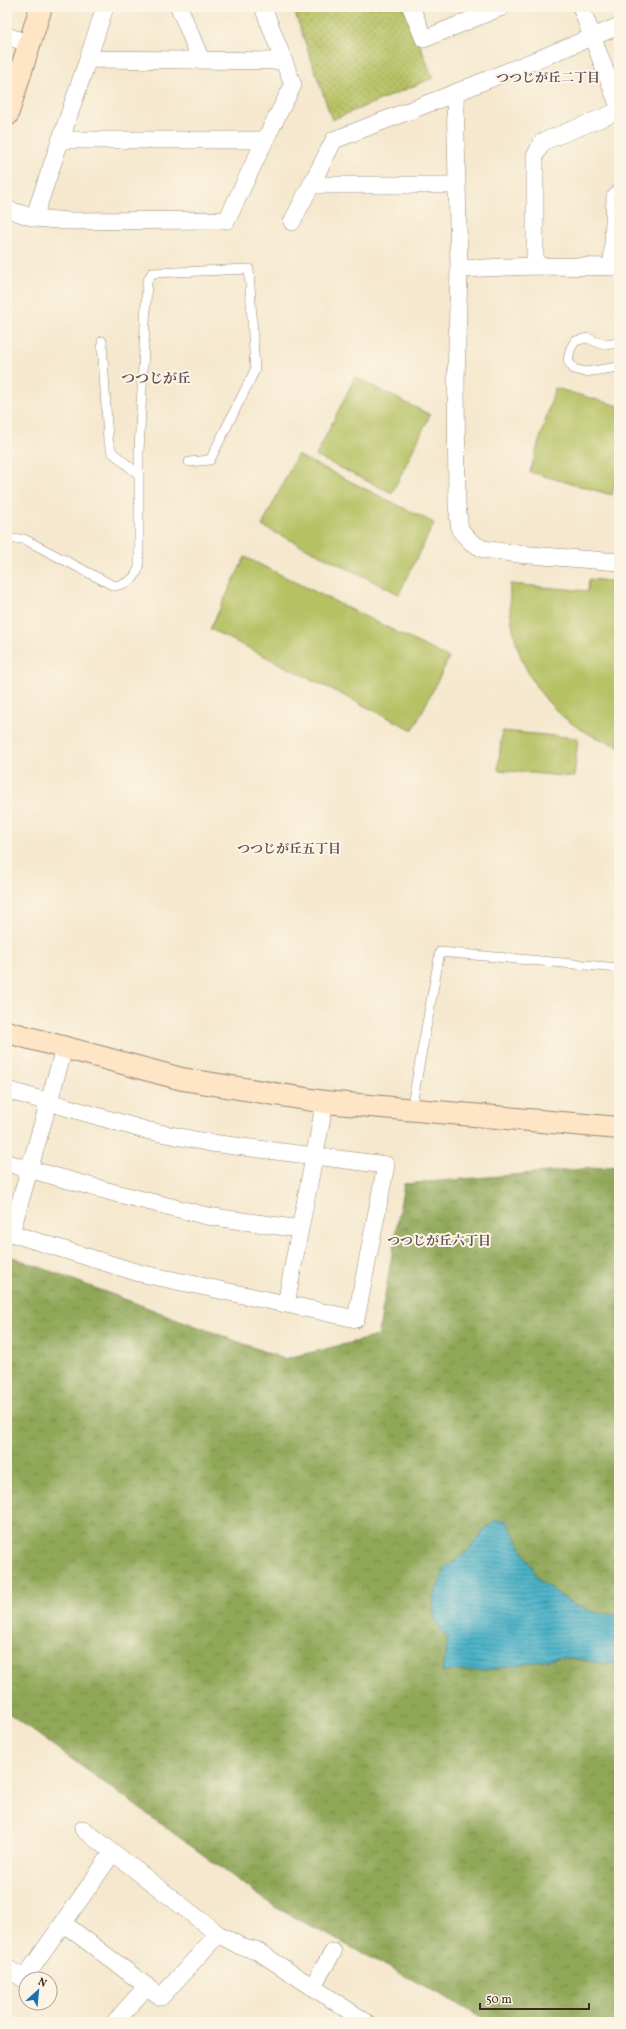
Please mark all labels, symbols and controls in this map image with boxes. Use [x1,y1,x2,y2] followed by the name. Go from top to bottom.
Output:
[496,70,600,88] district label: つつじが丘二丁目
[121,370,191,389] district label: つつじが丘
[237,841,341,859] district label: つつじが丘五丁目
[387,1233,491,1251] district label: つつじが丘六丁目
[18,1971,58,2011] north arrow
[35,1975,49,1992] text: N
[480,1985,589,2011] scale bar
[486,1992,512,2008] text: 50 m

